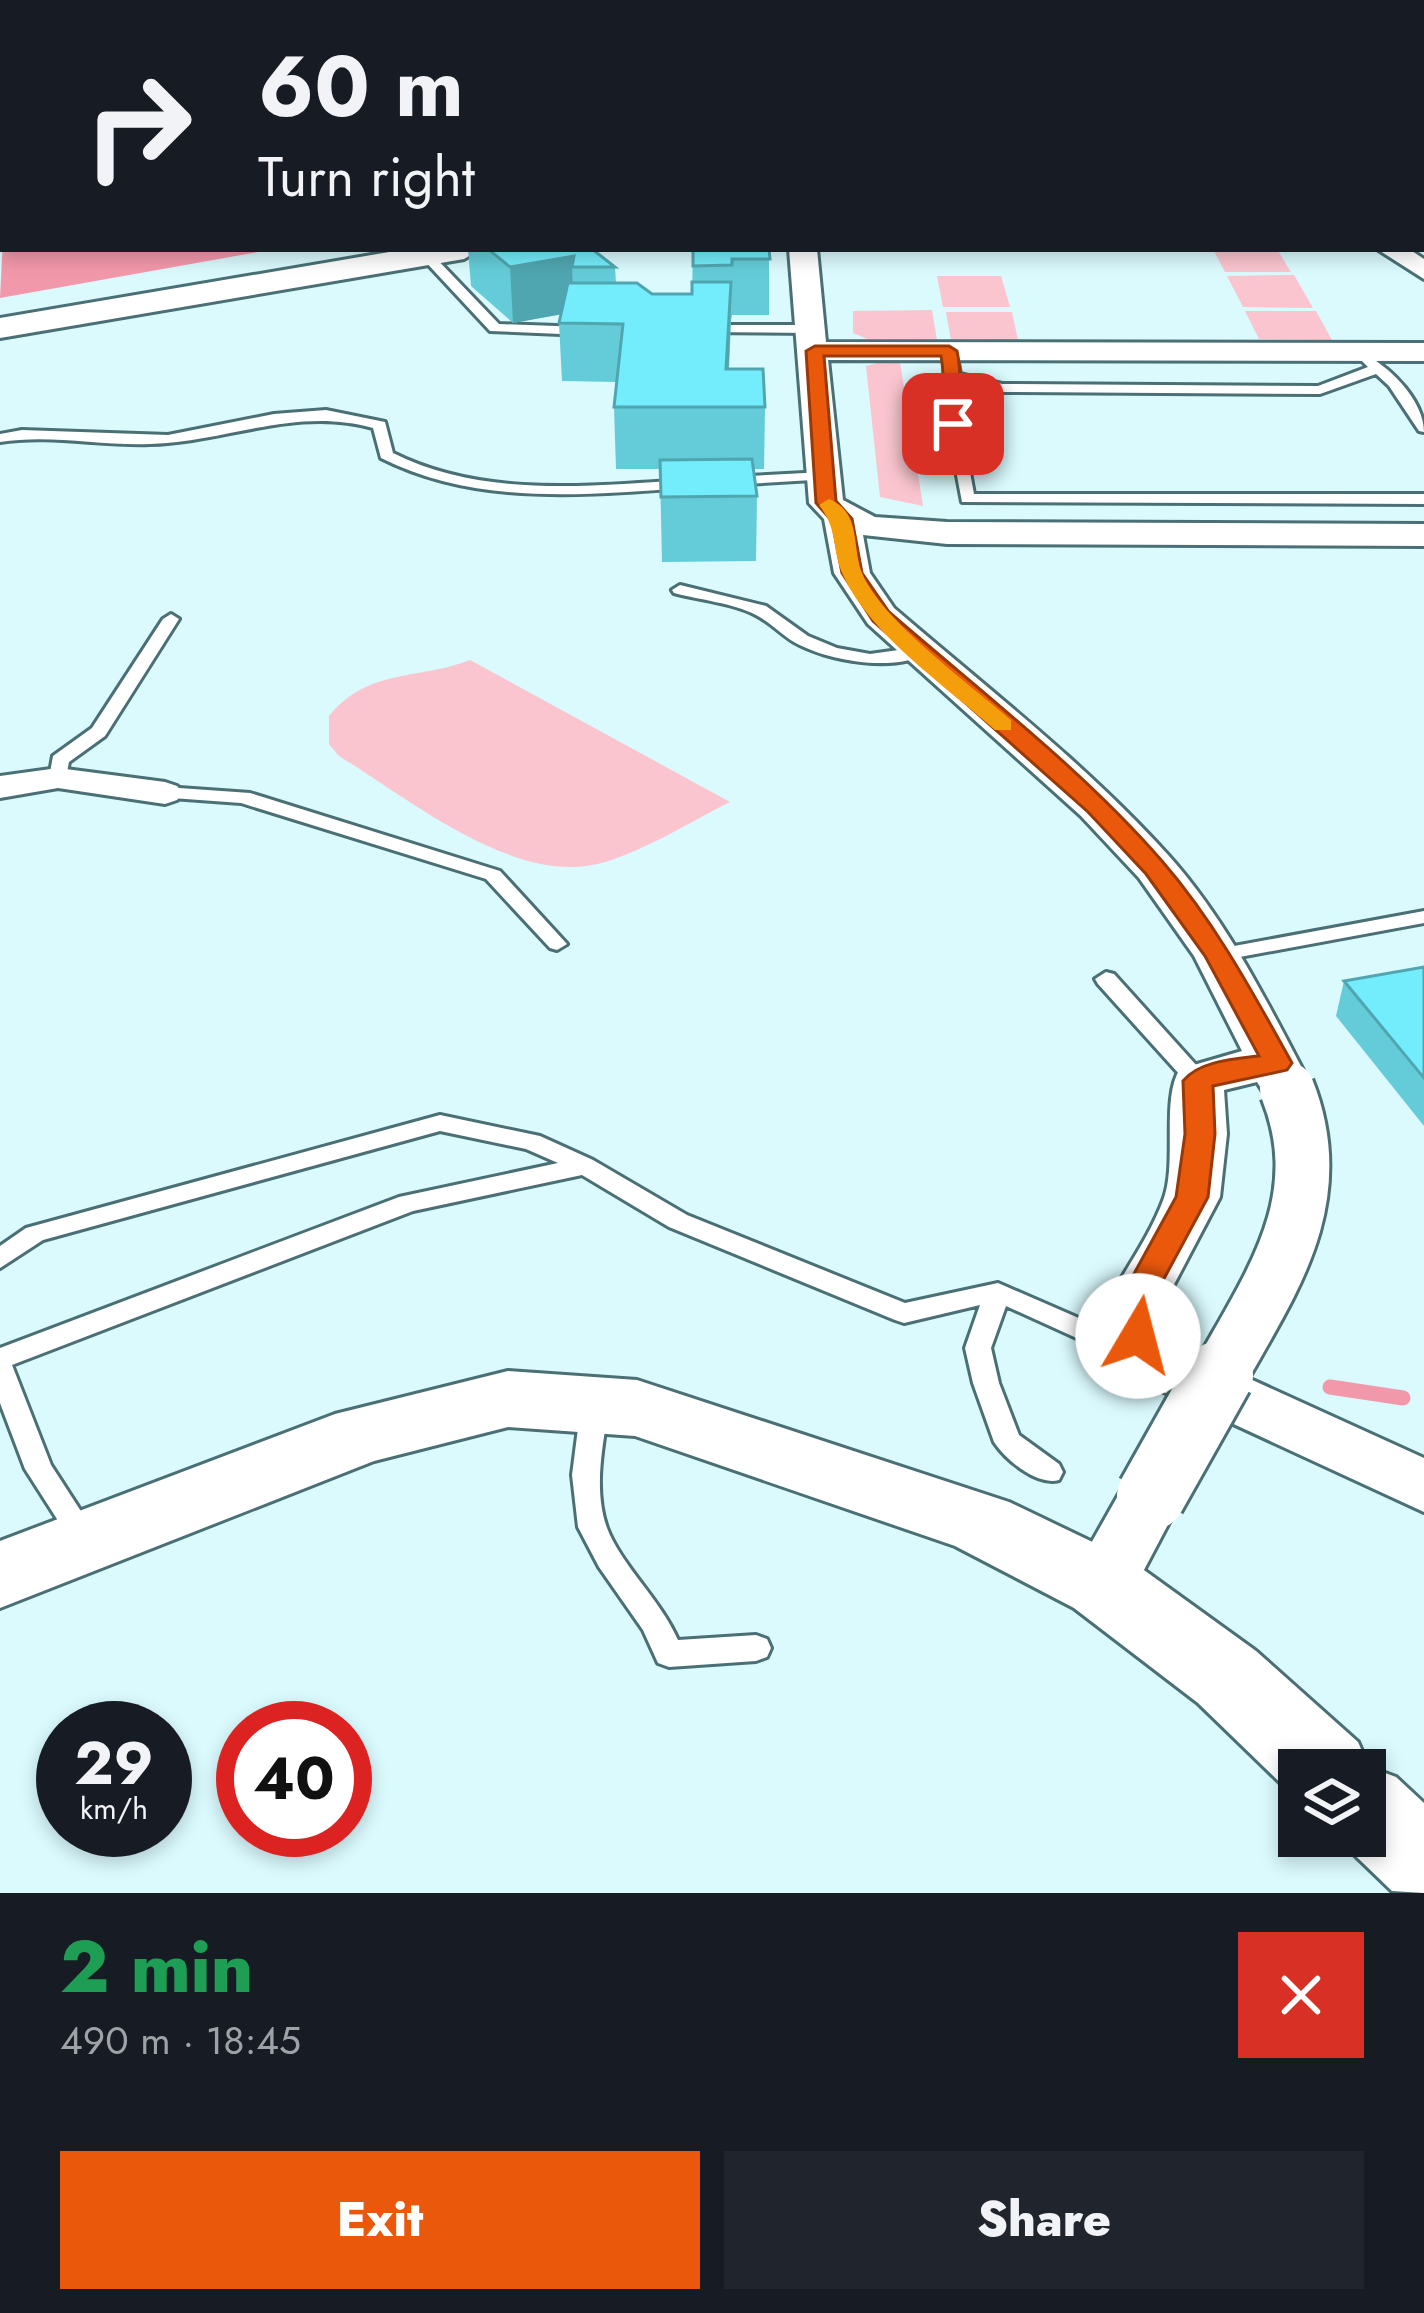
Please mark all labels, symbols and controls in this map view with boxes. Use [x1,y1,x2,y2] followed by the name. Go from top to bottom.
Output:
[258,26,464,148] text: 60 m
[60,48,216,204] icon: right
[258,138,475,216] text: Turn right
[902,373,1004,475] pin
[920,391,986,457] icon: arrive
[1075,1273,1201,1399] position arrow
[216,1701,372,1857] speed limit sign: 40
[74,1720,154,1807] text: 29
[1278,1749,1386,1857] map controls
[1278,1749,1386,1857] button: layers
[80,1787,148,1830] text: km/h
[60,1915,253,2019] text: 2 min
[1238,1932,1364,2058] button: close
[60,2012,301,2069] text: 490 m · 18:45
[60,2151,700,2289] button: Exit
[724,2151,1364,2289] button: Share

